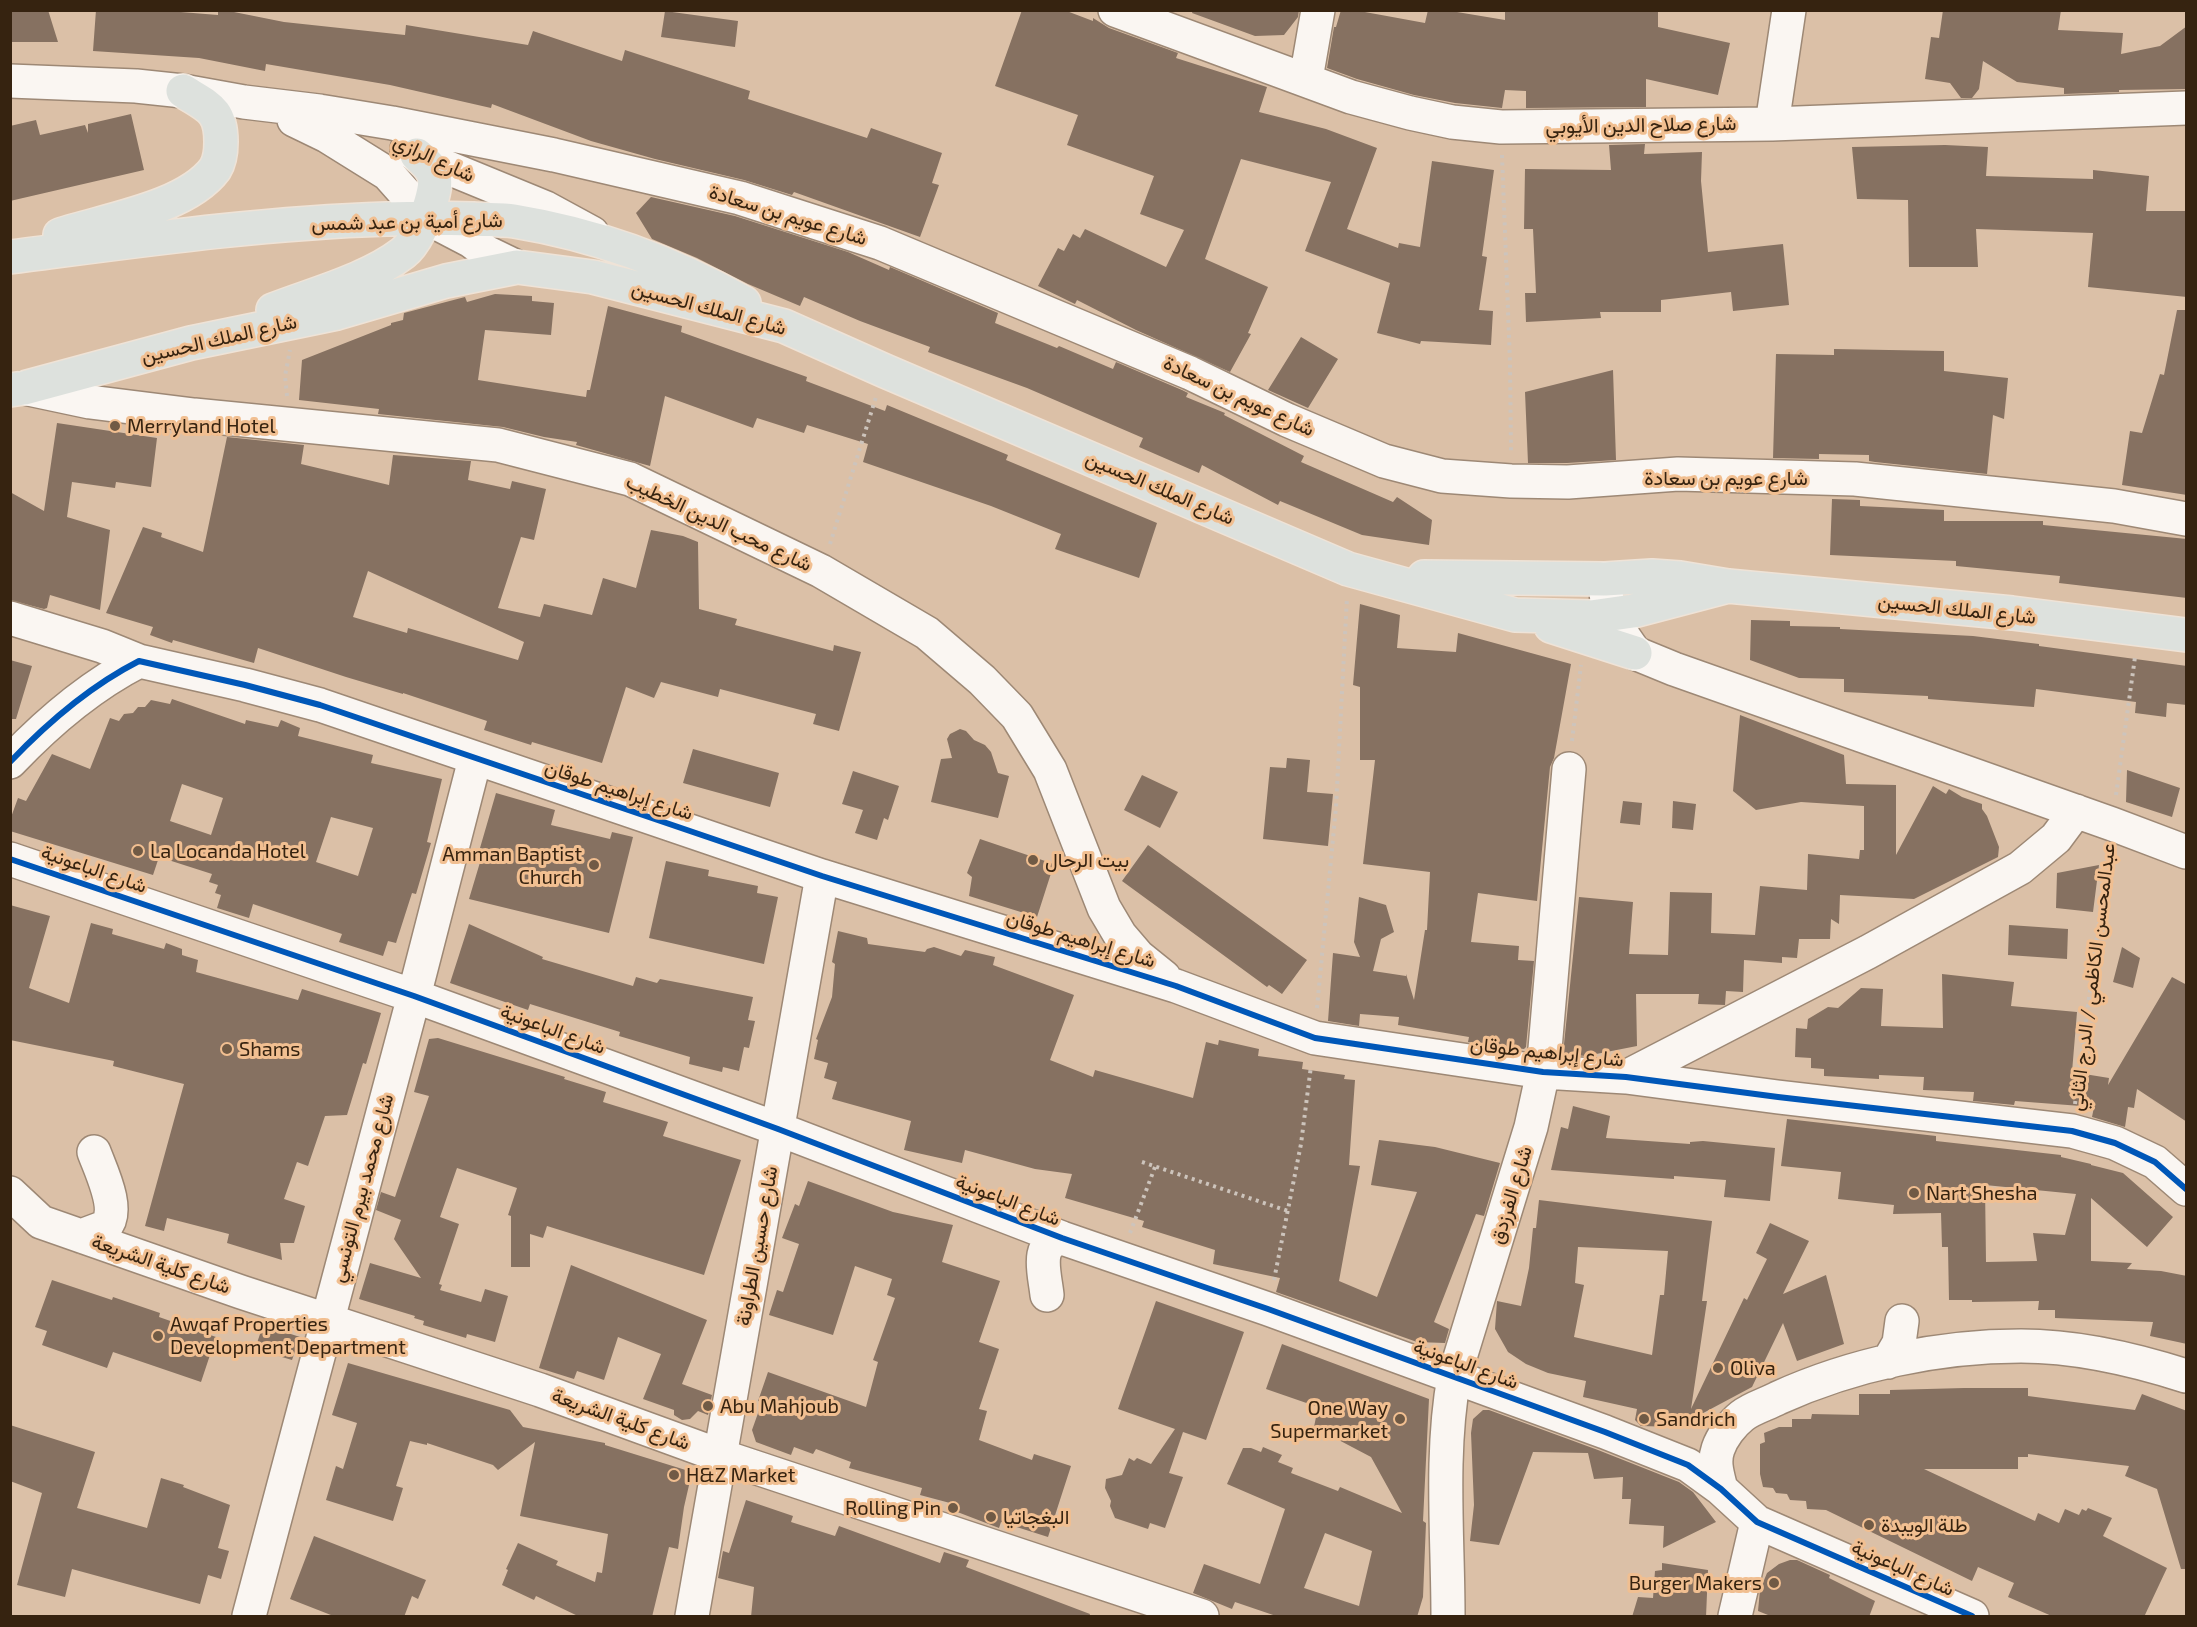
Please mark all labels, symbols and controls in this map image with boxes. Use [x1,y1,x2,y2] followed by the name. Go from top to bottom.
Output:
[1545,111,1737,139] street label: شارع صلاح الدين الأيوبي
[389,129,479,187] street label: شارع الرازي
[706,180,870,250] street label: شارع عويم بن سعادة
[311,208,503,236] street label: شارع أمية بن عبد شمس
[629,276,789,340] street label: شارع الملك الحسين
[139,309,299,369] street label: شارع الملك الحسين
[1160,351,1318,441] street label: شارع عويم بن سعادة
[127,414,275,438] place label: Merryland Hotel
[108,419,122,433] marker: Merryland Hotel
[1082,446,1238,530] street label: شارع الملك الحسين
[1644,466,1808,490] street label: شارع عويم بن سعادة
[622,469,816,577] street label: شارع محب الدين الخطيب
[1877,589,2037,629] street label: شارع الملك الحسين
[542,755,696,825] street label: شارع إبراهيم طوقان
[150,839,306,863] place label: La Locanda Hotel
[38,840,150,898] street label: شارع الباعونية
[442,842,582,889] place label: Amman Baptist Church
[2064,842,2120,1112] street label: عبدالمحسن الكاظمي / الدرج الثاني
[131,844,145,858] marker: La Locanda Hotel
[1045,848,1129,872] place label: بيت الرحال
[1026,853,1040,867] marker: بيت الرحال
[587,858,601,872] marker: Amman Baptist Church
[1004,905,1158,973] street label: شارع إبراهيم طوقان
[497,999,609,1059] street label: شارع الباعونية
[1469,1032,1625,1072] street label: شارع إبراهيم طوقان
[239,1037,300,1061] place label: Shams
[220,1042,234,1056] marker: Shams
[325,1091,399,1285] street label: شارع محمد بيرم التونسي
[1485,1143,1537,1247] street label: شارع الفرزدق
[731,1164,783,1328] street label: شارع حسين الطراونة
[952,1169,1064,1231] street label: شارع الباعونية
[1926,1181,2038,1205] place label: Nart Shesha
[1907,1186,1921,1200] marker: Nart Shesha
[89,1229,233,1299] street label: شارع كلية الشريعة
[170,1312,406,1359] place label: Awqaf Properties Development Department
[151,1329,165,1343] marker: Awqaf Properties Development Department
[1410,1334,1522,1394] street label: شارع الباعونية
[1730,1356,1776,1380] place label: Oliva
[1711,1361,1725,1375] marker: Oliva
[549,1383,693,1455] street label: شارع كلية الشريعة
[720,1394,839,1418] place label: Abu Mahjoub
[1270,1396,1388,1443] place label: One Way Supermarket
[701,1399,715,1413] marker: Abu Mahjoub
[1656,1407,1736,1431] place label: Sandrich
[1393,1412,1407,1426] marker: One Way Supermarket
[1637,1412,1651,1426] marker: Sandrich
[686,1463,795,1487] place label: H&Z Market
[667,1468,681,1482] marker: H&Z Market
[845,1496,941,1520] place label: Rolling Pin
[946,1501,960,1515] marker: Rolling Pin
[1003,1505,1069,1529] place label: البغجاتيا
[984,1510,998,1524] marker: البغجاتيا
[1881,1513,1968,1537] place label: طلة الويبدة
[1862,1518,1876,1532] marker: طلة الويبدة
[1848,1535,1958,1601] street label: شارع الباعونية
[1629,1571,1762,1595] place label: Burger Makers
[1767,1576,1781,1590] marker: Burger Makers

